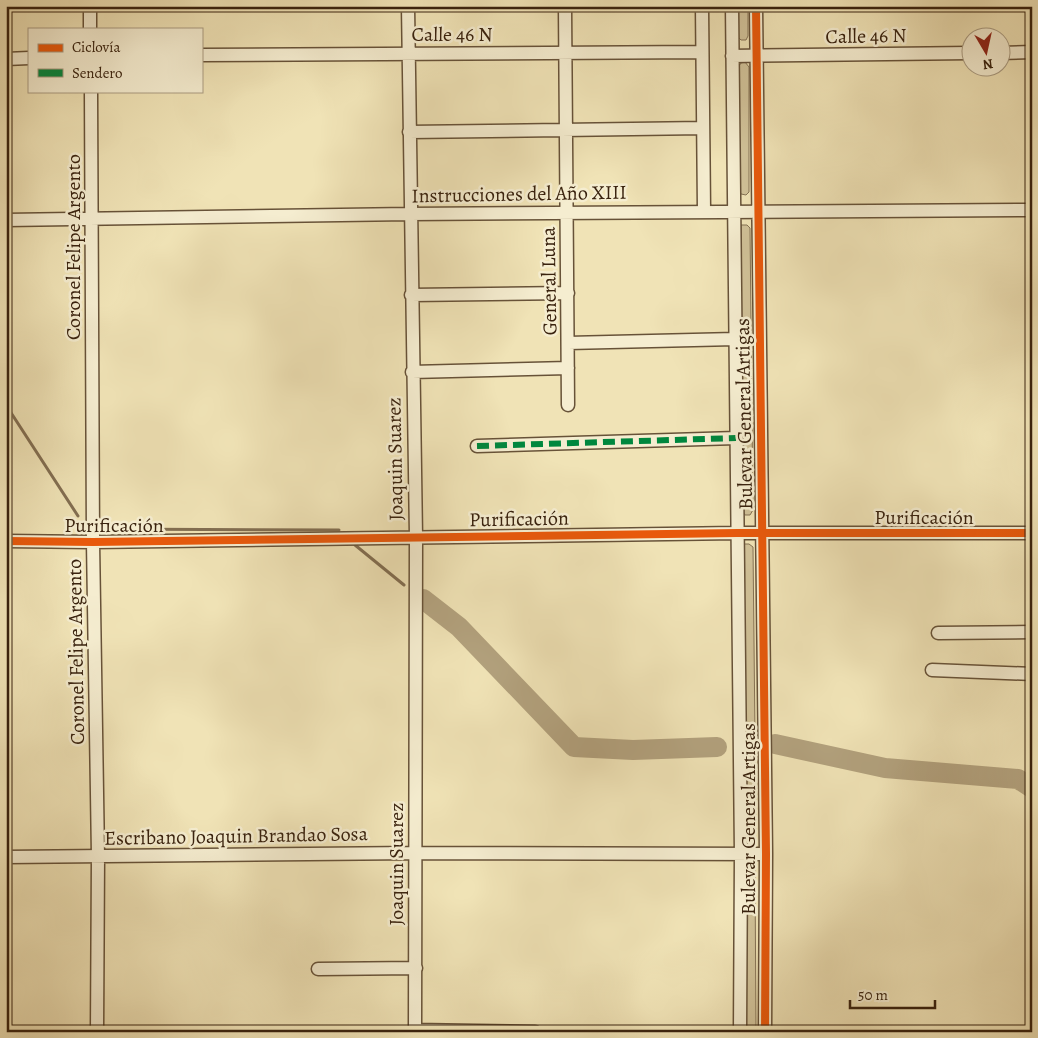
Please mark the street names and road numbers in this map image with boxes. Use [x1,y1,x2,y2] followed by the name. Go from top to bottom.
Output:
[411,21,493,48] street label: Calle 46 N
[825,22,907,50] street label: Calle 46 N
[60,154,87,340] street label: Coronel Felipe Argento
[411,179,627,209] street label: Instrucciones del Año XIII
[535,226,563,336] street label: General Luna
[729,318,759,510] street label: Bulevar General Artigas
[380,397,410,521] street label: Joaquin Suarez
[874,504,974,531] street label: Purificación
[469,505,569,533] street label: Purificación
[64,512,164,539] street label: Purificación
[61,559,91,745] street label: Coronel Felipe Argento
[735,723,762,915] street label: Bulevar General Artigas
[383,802,410,926] street label: Joaquin Suarez
[104,820,369,852] street label: Escribano Joaquin Brandao Sosa

